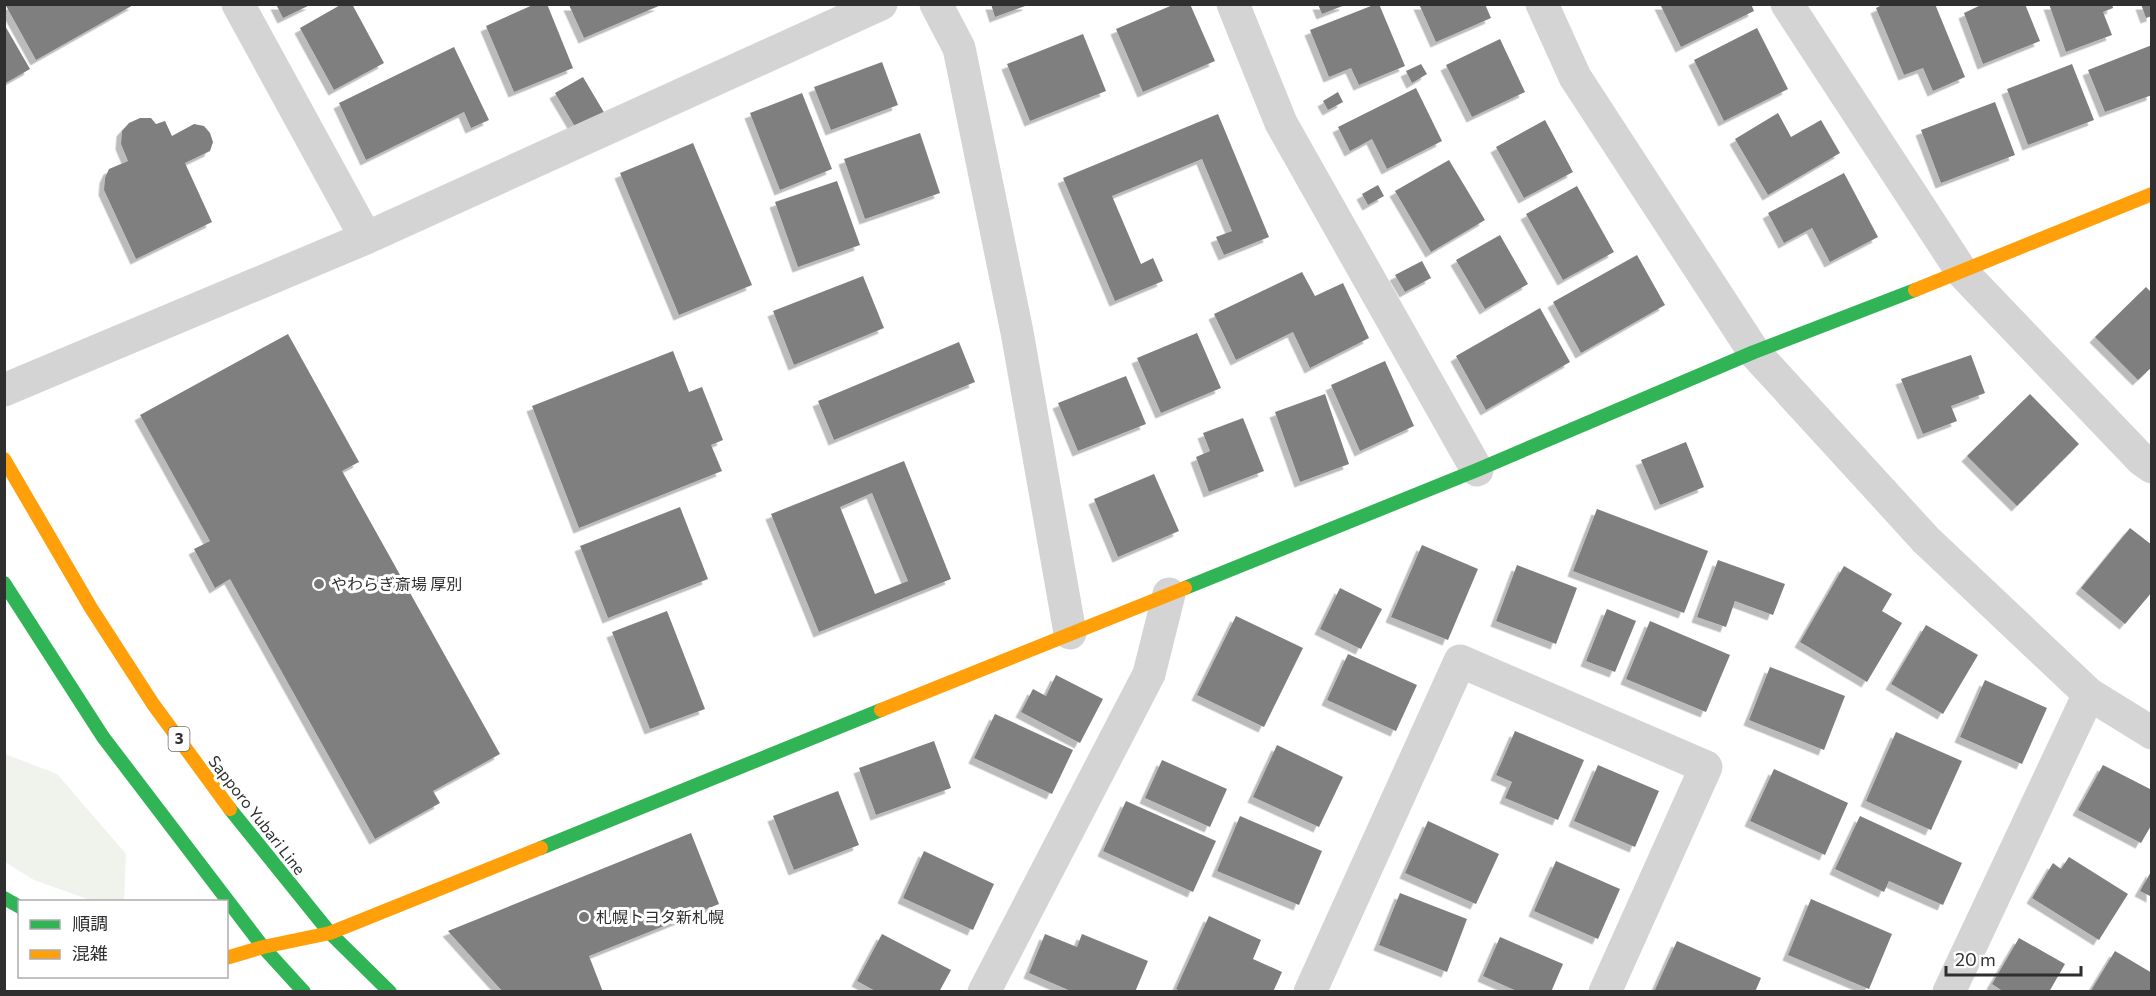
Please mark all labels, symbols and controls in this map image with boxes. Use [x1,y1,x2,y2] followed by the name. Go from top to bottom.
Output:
[331,574,462,593] place label: やわらぎ斎場 厚別
[312,577,326,591] marker: やわらぎ斎場 厚別
[168,727,190,751] road number: 3
[205,751,310,878] street label: Sapporo Yubari Line
[18,900,228,978] legend
[596,907,724,926] place label: 札幌トヨタ新札幌
[577,910,591,924] marker: 札幌トヨタ新札幌
[72,912,108,934] text: 順調
[1946,939,2081,977] scale bar
[72,942,108,964] text: 混雑
[1955,948,1996,970] text: 20 m

